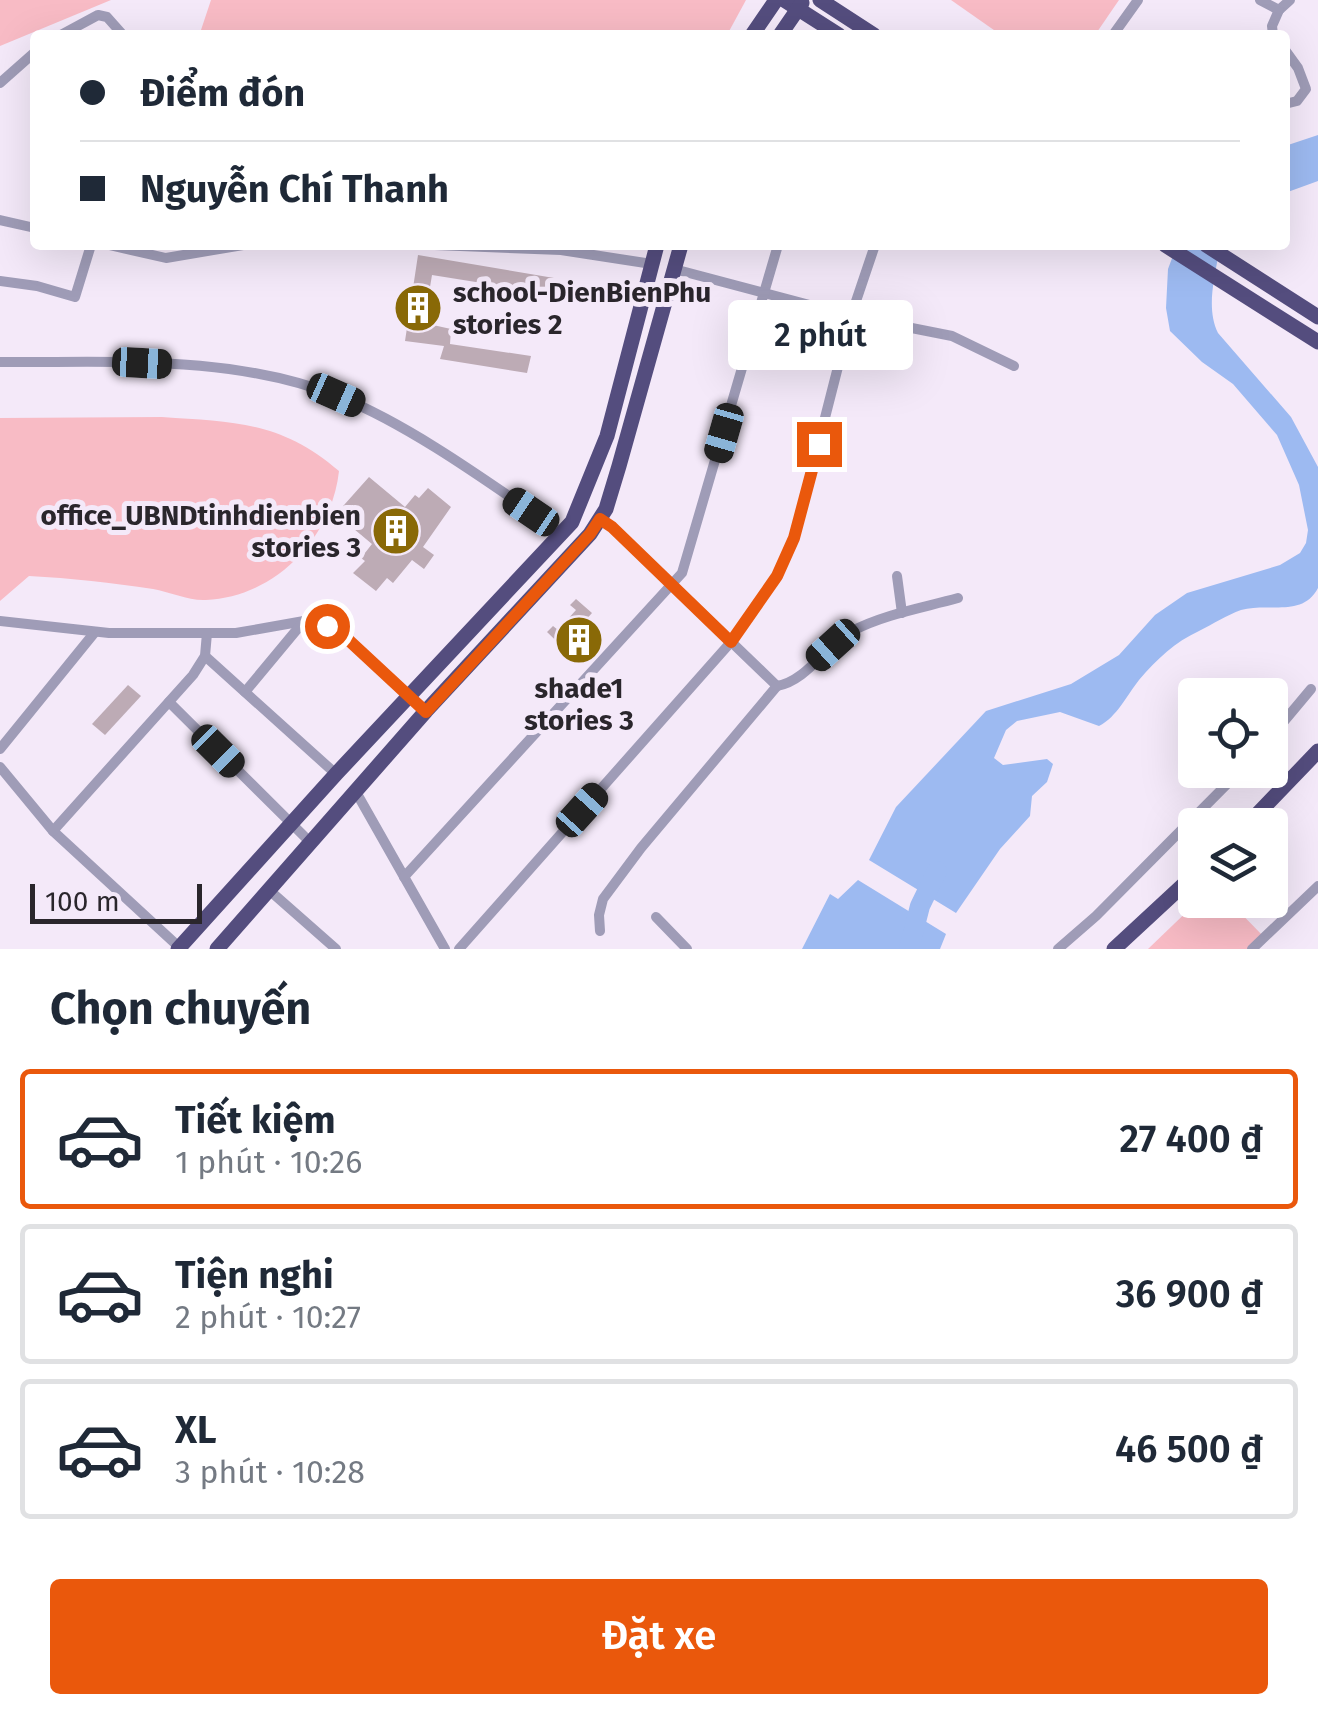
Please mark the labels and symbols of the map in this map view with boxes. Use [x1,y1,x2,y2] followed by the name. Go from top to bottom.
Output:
[453,276,711,341] place label: school-DienBienPhu stories 2
[392,282,444,334] building icon: school-DienBienPhu stories 2
[726,299,912,369] callout: 2 phút
[111,346,173,380] car
[302,369,370,421] car
[701,400,747,466] car
[797,422,842,467] route end
[498,483,564,541] car
[41,499,361,564] place label: office_UBNDtinhdienbien stories 3
[370,505,422,557] building icon: office_UBNDtinhdienbien stories 3
[305,604,350,649] route start
[553,614,605,666] building icon: shade1 stories 3
[801,614,865,676] car
[524,672,634,737] place label: shade1 stories 3
[186,719,250,783] car
[551,778,613,842] car
[30,879,202,924] scale bar

